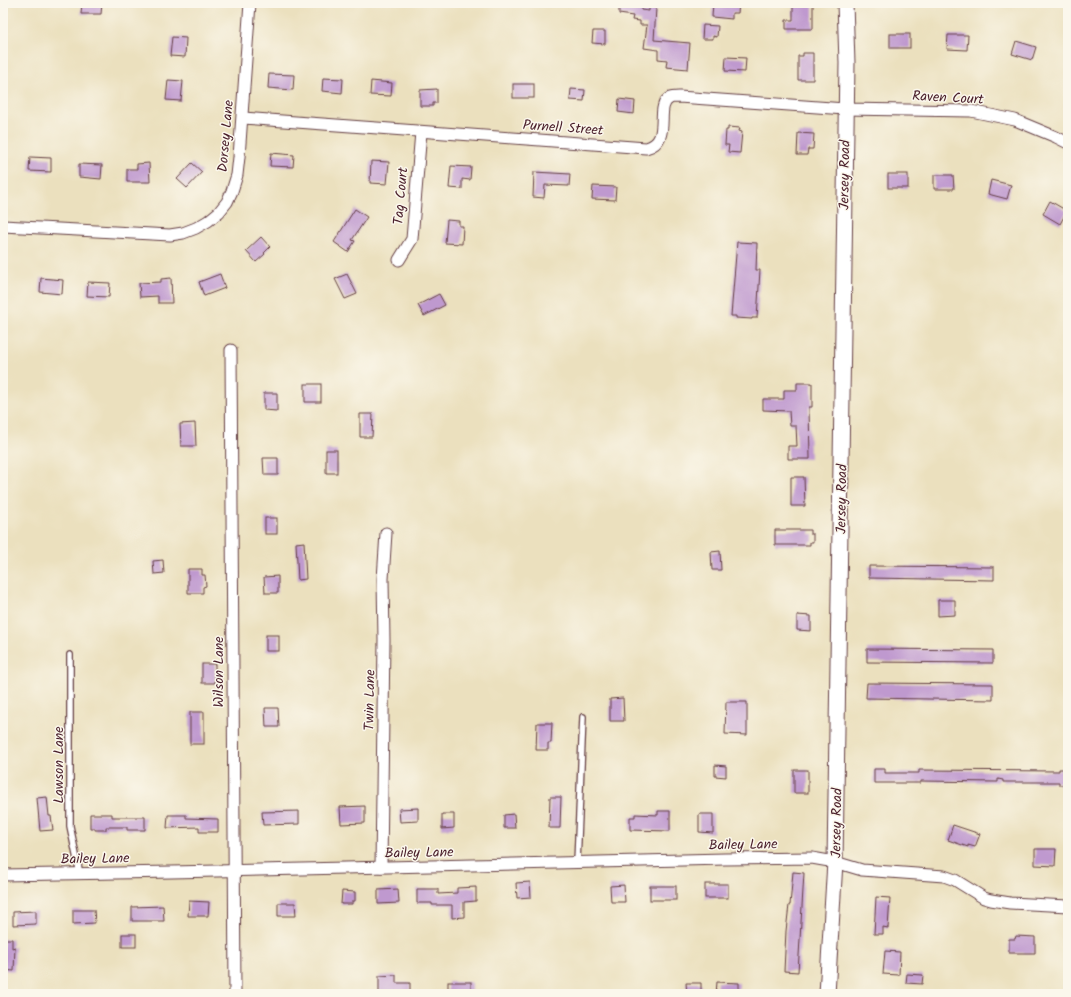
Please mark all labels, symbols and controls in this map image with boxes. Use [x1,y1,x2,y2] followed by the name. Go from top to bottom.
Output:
[912,85,985,111] street label: Raven Court
[212,98,240,173] street label: Dorsey Lane
[522,114,605,142] street label: Purnell Street
[833,139,857,210] street label: Jersey Road
[388,166,415,226] street label: Tag Court
[830,463,854,534] street label: Jersey Road
[208,636,230,708] street label: Wilson Lane
[358,668,382,731] street label: Twin Lane
[48,726,70,804] street label: Lawson Lane
[825,787,849,858] street label: Jersey Road
[708,833,778,857] street label: Bailey Lane
[384,841,454,865] street label: Bailey Lane
[60,847,130,871] street label: Bailey Lane

